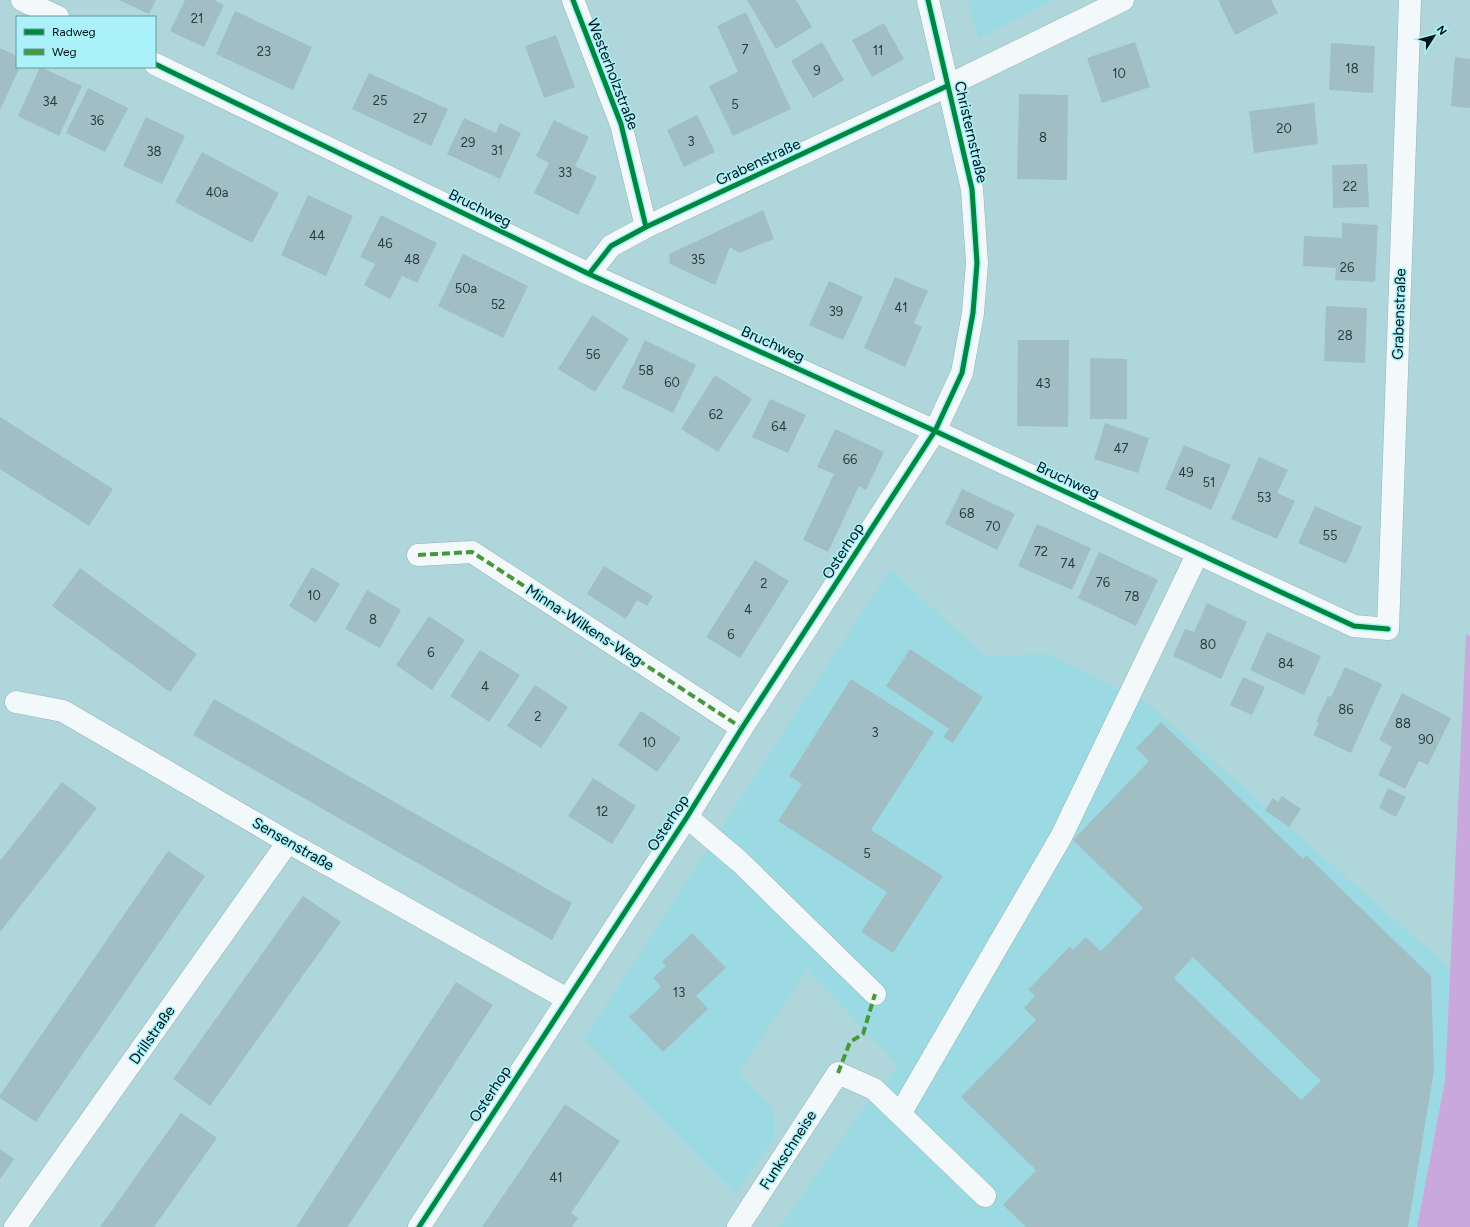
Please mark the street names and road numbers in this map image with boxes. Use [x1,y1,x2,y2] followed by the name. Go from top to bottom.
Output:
[584,16,642,132] street label: Westerholzstraße
[951,79,991,185] street label: Christernstraße
[713,135,803,189] street label: Grabenstraße
[446,185,514,231] street label: Bruchweg
[1388,268,1410,360] street label: Grabenstraße
[738,322,808,366] street label: Bruchweg
[1034,458,1102,502] street label: Bruchweg
[818,519,868,583] street label: Osterhop
[522,580,646,670] street label: Minna-Wilkens-Weg
[643,791,693,855] street label: Osterhop
[249,813,337,875] street label: Sensenstraße
[125,1002,179,1068] street label: Drillstraße
[465,1062,515,1126] street label: Osterhop
[756,1107,820,1193] street label: Funkschneise

